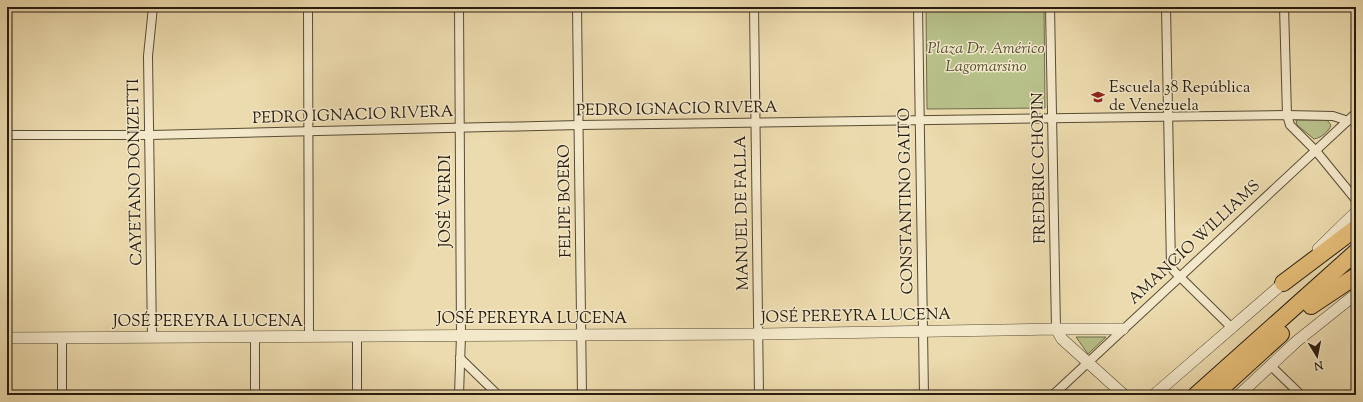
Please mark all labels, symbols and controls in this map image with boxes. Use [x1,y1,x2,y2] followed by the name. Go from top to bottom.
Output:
[927,38,1045,79] park label: Plaza Dr. Américo Lagomarsino
[1109,77,1251,118] place label: Escuela 38 República de Venezuela
[123,78,149,266] street label: CAYETANO DONIZETTI
[1090,89,1106,105] school or university icon: Escuela 38 República de Venezuela
[1027,92,1053,244] street label: FREDERIC CHOPIN
[576,97,778,123] street label: PEDRO IGNACIO RIVERA
[252,101,454,131] street label: PEDRO IGNACIO RIVERA
[894,107,920,295] street label: CONSTANTINO GAITO
[730,135,756,291] street label: MANUEL DE FALLA
[554,144,578,258] street label: FELIPE BOERO
[435,155,458,248] street label: JOSÉ VERDI
[1124,176,1266,310] street label: AMANCIO WILLIAMS
[760,304,951,330] street label: JOSÉ PEREYRA LUCENA
[436,308,627,331] street label: JOSÉ PEREYRA LUCENA
[112,311,303,334] street label: JOSÉ PEREYRA LUCENA
[1297,336,1337,376] north arrow
[1313,356,1325,374] text: N

